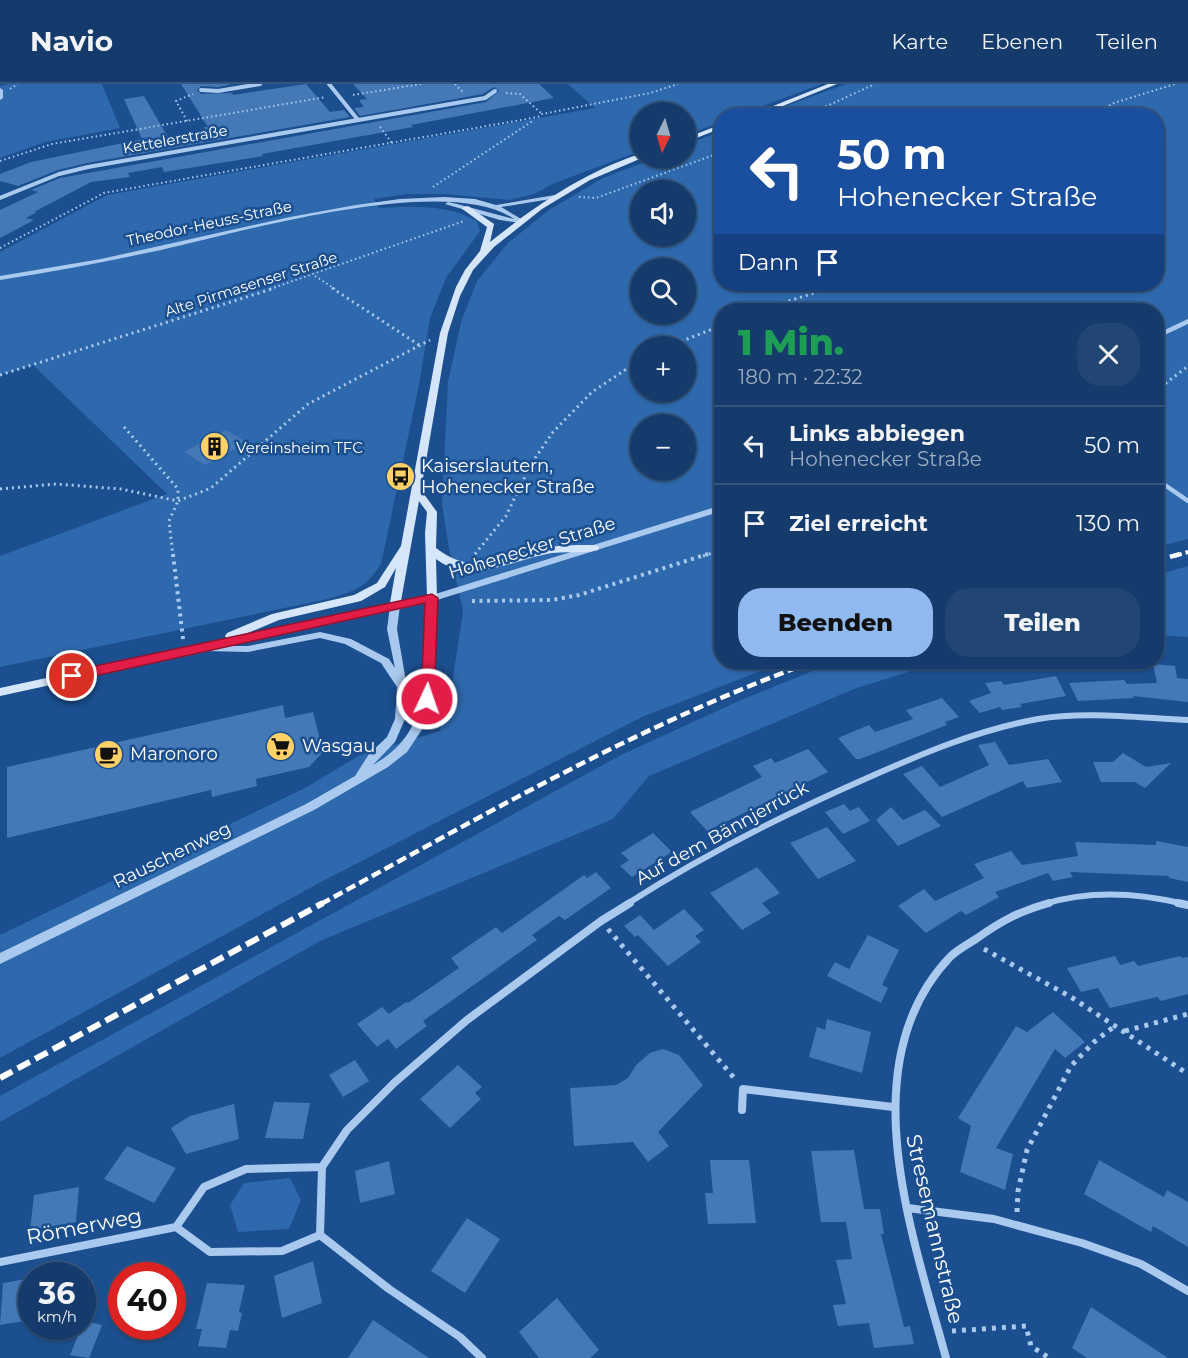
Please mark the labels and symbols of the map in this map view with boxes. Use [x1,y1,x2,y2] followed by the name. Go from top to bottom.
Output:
[630,102,696,168] north arrow
[121,120,229,158] street label: Kettelerstraße
[125,196,293,250] street label: Theodor-Heuss-Straße
[162,247,340,321] street label: Alte Pirmasenser Straße
[199,431,231,463] building icon: Vereinsheim TFC
[236,438,363,457] place label: Vereinsheim TFC
[421,455,595,498] place label: Kaiserslautern, Hohenecker Straße
[384,460,416,492] bus stop icon: Kaiserslautern, Hohenecker Straße
[446,512,618,584] street label: Hohenecker Straße
[46,650,97,701] pin
[395,667,459,731] position arrow
[265,730,297,762] supermarket icon: Wasgau
[302,735,375,757] place label: Wasgau
[93,738,125,770] cafe icon: Maronoro
[130,743,218,765] place label: Maronoro
[632,776,812,890] street label: Auf dem Bännjerrück
[110,817,234,893] street label: Rauschenweg
[901,1132,969,1326] street label: Stresemannstraße
[24,1203,144,1249] street label: Römerweg
[108,1262,186,1340] speed limit sign: 40

